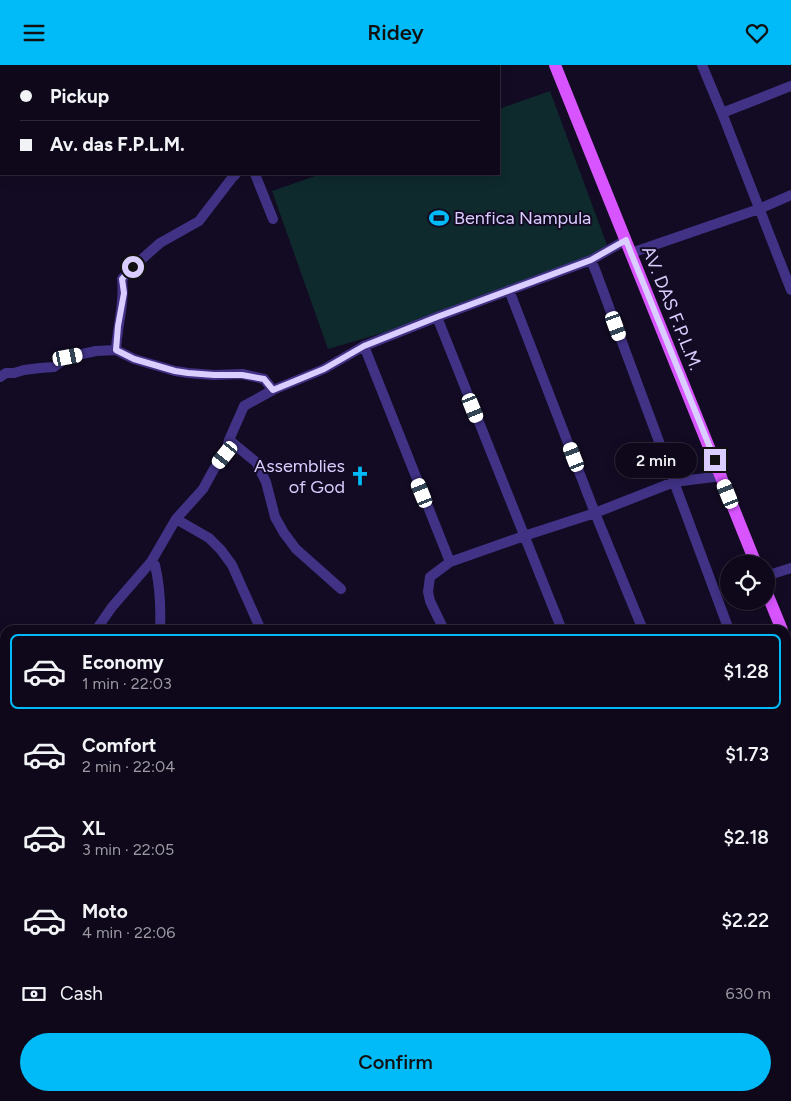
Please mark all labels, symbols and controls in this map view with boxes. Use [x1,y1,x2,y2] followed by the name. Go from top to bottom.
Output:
[20,19,48,47] icon: menu
[367,19,424,46] text: Ridey
[743,19,771,47] icon: heart
[50,85,109,108] text: Pickup
[50,133,185,156] text: Av. das F.P.L.M.
[428,207,450,229] sports icon: Benfica Nampula
[454,207,591,229] place label: Benfica Nampula
[637,243,707,373] street label: AV. DAS F.P.L.M.
[122,256,144,278] route start
[603,309,628,343] car
[51,347,84,367] car
[460,391,485,425] car
[209,439,240,471] car
[561,440,586,474] car
[615,443,698,477] callout: 2 min
[704,449,726,471] route end
[636,451,676,470] text: 2 min
[254,455,345,498] place label: Assemblies of God
[349,465,371,487] church icon: Assemblies of God
[409,476,434,510] car
[715,477,740,511] car
[720,555,775,610] map controls
[720,555,775,610] button: locate
[22,649,67,694] icon: car
[82,651,164,674] text: Economy
[724,660,769,683] text: $1.28
[82,674,172,693] text: 1 min · 22:03
[22,732,67,777] icon: car
[82,734,157,757] text: Comfort
[725,743,769,766] text: $1.73
[82,757,175,776] text: 2 min · 22:04
[22,815,67,860] icon: car
[82,817,105,840] text: XL
[724,826,769,849] text: $2.18
[82,840,174,859] text: 3 min · 22:05
[22,898,67,943] icon: car
[82,900,128,923] text: Moto
[721,909,769,932] text: $2.22
[82,923,175,942] text: 4 min · 22:06
[20,980,48,1008] icon: cash
[60,982,103,1005] text: Cash
[725,984,771,1003] text: 630 m
[20,1033,771,1091] button: Confirm

